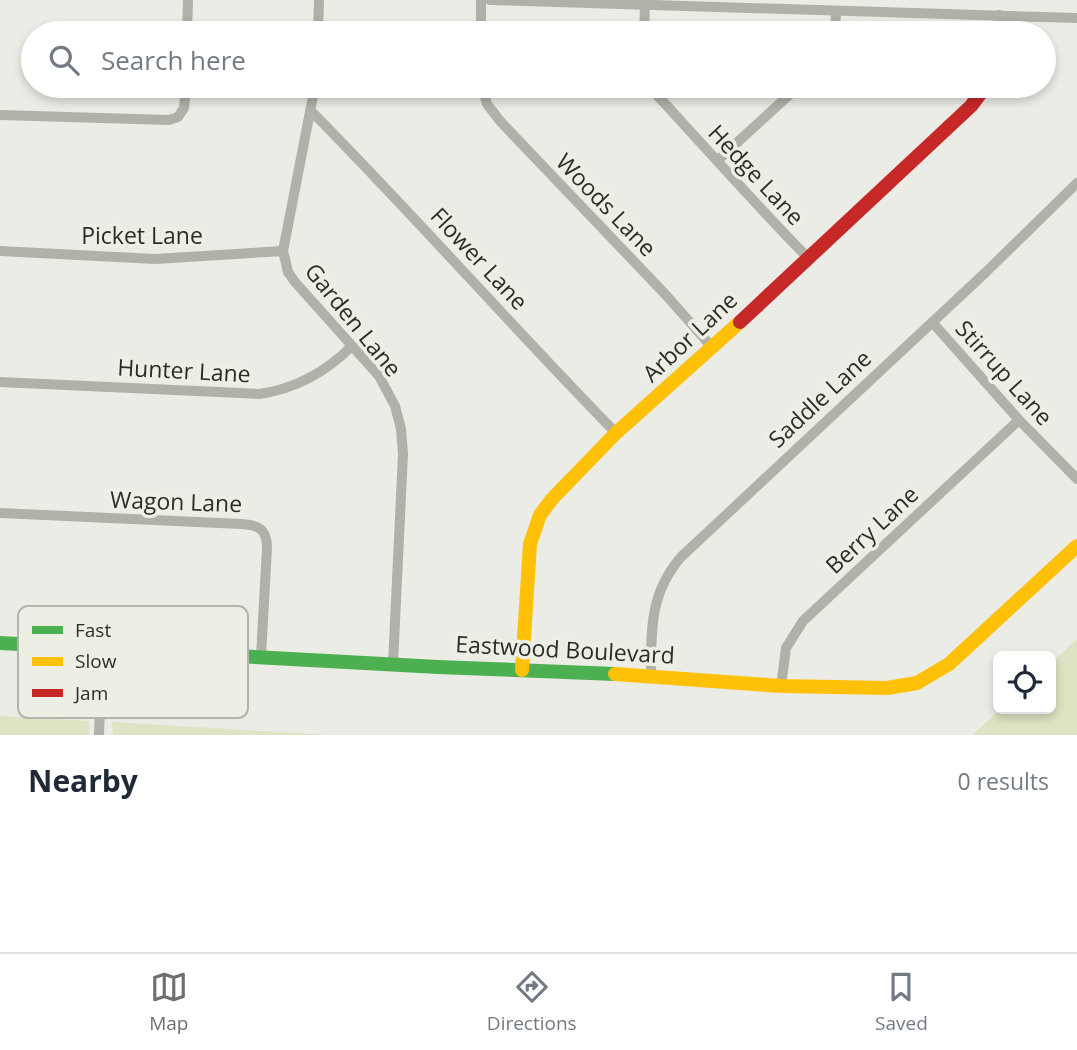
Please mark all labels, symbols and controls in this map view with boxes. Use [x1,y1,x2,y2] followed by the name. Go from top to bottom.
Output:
[21,21,1056,98] search box
[45,41,83,79] icon: search
[101,42,246,78] text: Search here
[702,117,812,232] street label: Hedge Lane
[549,146,664,263] street label: Woods Lane
[424,200,536,317] street label: Flower Lane
[81,219,203,251] street label: Picket Lane
[298,256,410,383] street label: Garden Lane
[635,284,744,389] street label: Arbor Lane
[949,313,1061,432] street label: Stirrup Lane
[761,342,878,454] street label: Saddle Lane
[117,351,252,389] street label: Hunter Lane
[818,478,925,580] street label: Berry Lane
[109,483,243,519] street label: Wagon Lane
[18,606,248,718] legend
[75,617,111,643] text: Fast
[455,627,676,671] street label: Eastwood Boulevard
[75,648,117,674] text: Slow
[993,651,1056,714] map controls
[993,651,1056,714] button: locate
[73,680,108,706] text: Jam
[28,760,138,801] text: Nearby
[958,765,1049,797] text: 0 results
[149,968,188,1036] tab: Map
[487,968,577,1036] tab: Directions
[875,968,928,1036] tab: Saved

